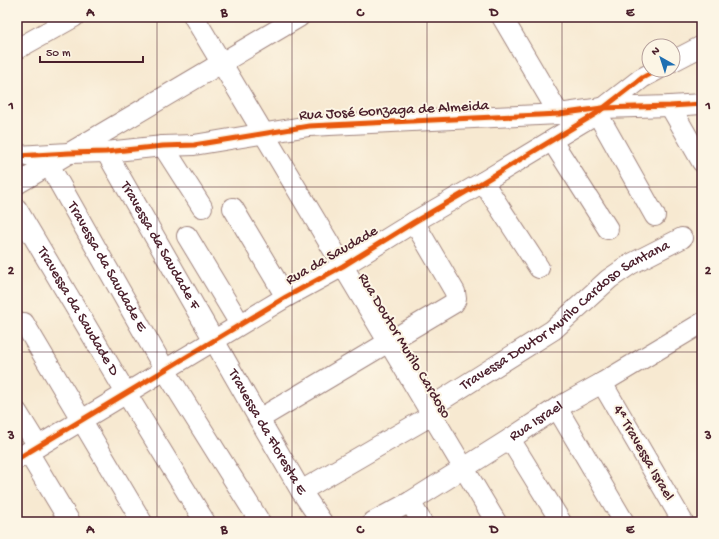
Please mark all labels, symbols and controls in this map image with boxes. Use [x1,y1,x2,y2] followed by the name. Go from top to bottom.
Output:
[85,6,95,21] text: A
[220,6,229,21] text: B
[355,6,365,21] text: C
[489,6,499,21] text: D
[626,6,635,21] text: E
[40,38,143,64] scale bar
[641,38,681,78] north arrow
[649,45,663,59] text: N
[46,47,71,61] text: 50 m
[299,97,490,125] street label: Rua José Gonzaga de Almeida
[7,99,14,114] text: 1
[704,99,711,114] text: 1
[115,178,204,314] street label: Travessa da Saudade F
[62,198,151,336] street label: Travessa da Saudade E
[283,222,382,290] street label: Rua da Saudade
[456,236,673,396] street label: Travessa Doutor Murilo Cardoso Santana
[32,243,123,379] street label: Travessa da Saudade D
[8,264,15,279] text: 2
[705,264,712,279] text: 2
[353,270,455,422] street label: Rua Doutor Murilo Cardoso
[223,365,311,499] street label: Travessa da Floresta E
[506,397,566,446] street label: Rua Israel
[608,402,678,504] street label: 4ª Travessa Israel
[7,429,15,444] text: 3
[704,429,712,444] text: 3
[85,523,95,538] text: A
[220,523,229,538] text: B
[355,523,365,538] text: C
[489,523,499,538] text: D
[626,523,635,538] text: E

